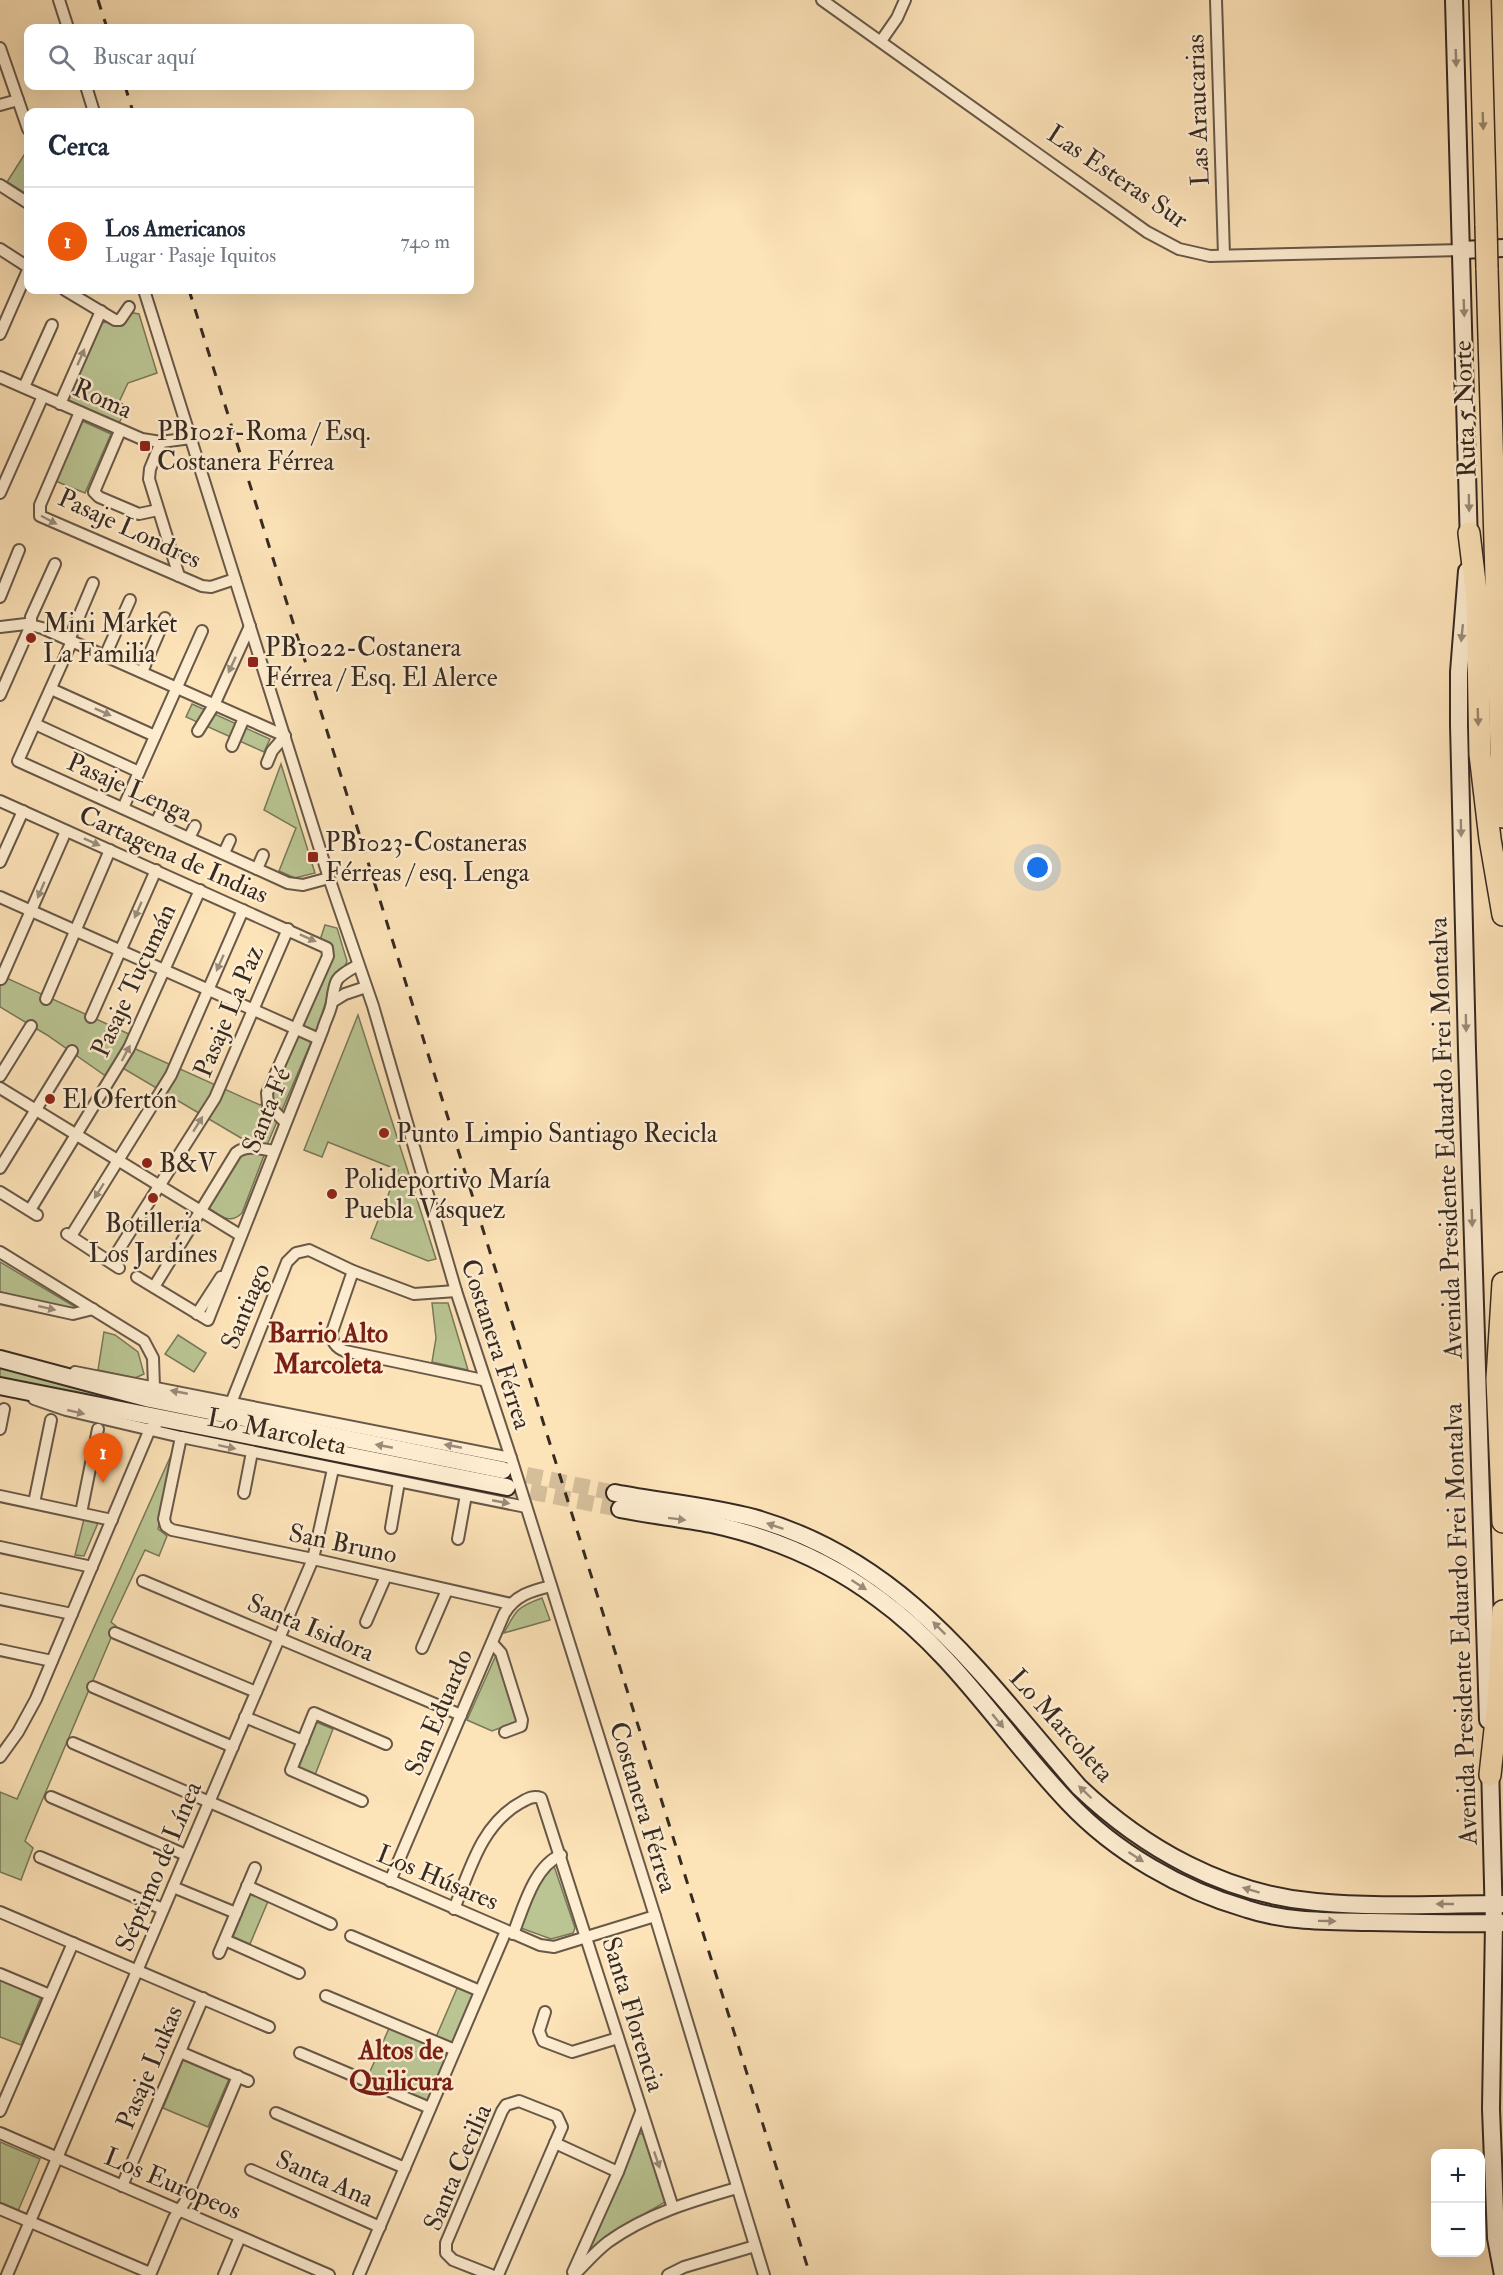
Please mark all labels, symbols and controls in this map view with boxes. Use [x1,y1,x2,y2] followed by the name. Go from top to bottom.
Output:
[24,24,474,90] search box
[1179,34,1217,186] street label: Las Araucarias
[45,41,78,74] icon: search
[93,43,195,71] text: Buscar aquí
[1451,49,1461,68] one-way arrow
[1478,112,1488,131] one-way arrow
[1041,118,1194,236] street label: Las Esteras Sur
[48,131,109,163] text: Cerca
[105,215,245,243] text: Los Americanos
[64,229,71,254] text: 1
[401,229,450,254] text: 740 m
[105,243,276,268] text: Lugar · Pasaje Iquitos
[1459,299,1468,318] one-way arrow
[1447,340,1483,478] street label: Ruta 5 Norte
[76,349,85,366] one-way arrow
[68,372,138,426] street label: Roma
[157,416,371,478] place label: PB1021-Roma / Esq. Costanera Férrea
[138,439,152,453] marker: PB1021-Roma / Esq. Costanera Férrea
[53,482,206,576] street label: Pasaje Londres
[1464,494,1474,513] one-way arrow
[40,514,58,524] one-way arrow
[43,608,178,670] place label: Mini Market La Familia
[1457,624,1467,643] one-way arrow
[24,631,38,645] marker: Mini Market La Familia
[265,632,498,694] place label: PB1022-Costanera Férrea / Esq. El Alerce
[246,655,260,669] marker: PB1022-Costanera Férrea / Esq. El Alerce
[228,657,237,674] one-way arrow
[1473,707,1482,726] one-way arrow
[94,708,111,717] one-way arrow
[62,746,198,830] street label: Pasaje Lenga
[74,799,273,911] street label: Cartagena de Indias
[1457,818,1466,837] one-way arrow
[325,827,530,889] place label: PB1023-Costaneras Férreas / esq. Lenga
[83,837,101,847] one-way arrow
[306,850,320,864] marker: PB1023-Costaneras Férreas / esq. Lenga
[1023,853,1052,882] your location
[35,881,45,899] one-way arrow
[84,899,183,1062] street label: Pasaje Tucumán
[133,902,142,919] one-way arrow
[1422,916,1470,1360] street label: Avenida Presidente Eduardo Frei Montalva
[300,934,317,943] one-way arrow
[187,940,271,1082] street label: Pasaje La Paz
[215,955,225,973] one-way arrow
[1461,1013,1471,1032] one-way arrow
[121,1044,131,1061] one-way arrow
[235,1063,299,1158] street label: Santa Fé
[62,1084,177,1116] place label: El Ofertón
[43,1092,57,1106] marker: El Ofertón
[193,1116,204,1132] one-way arrow
[396,1118,718,1151] place label: Punto Limpio Santiago Recicla
[377,1126,391,1140] marker: Punto Limpio Santiago Recicla
[159,1148,218,1180] place label: B&V
[140,1156,154,1170] marker: B&V
[344,1164,551,1226] place label: Polideportivo María Puebla Vásquez
[94,1183,105,1199] one-way arrow
[325,1187,339,1201] marker: Polideportivo María Puebla Vásquez
[146,1191,160,1205] marker: Botilleria Los Jardines
[89,1208,218,1270] place label: Botilleria Los Jardines
[1468,1208,1477,1227] one-way arrow
[453,1255,539,1434] street label: Costanera Férrea
[214,1259,278,1354] street label: Santiago
[37,1304,56,1314] one-way arrow
[268,1317,388,1381] district label: Barrio Alto Marcoleta
[170,1387,189,1397] one-way arrow
[204,1402,350,1462] street label: Lo Marcoleta
[1437,1402,1485,1846] street label: Avenida Presidente Eduardo Frei Montalva
[67,1408,86,1417] one-way arrow
[84,1434,122,1483] pin: 1
[374,1441,393,1450] one-way arrow
[443,1441,462,1450] one-way arrow
[218,1443,237,1452] one-way arrow
[492,1498,511,1507] one-way arrow
[668,1514,687,1524] one-way arrow
[286,1517,400,1571] street label: San Bruno
[766,1520,784,1530] one-way arrow
[851,1580,867,1591] one-way arrow
[242,1587,379,1669] street label: Santa Isidora
[933,1622,947,1636] one-way arrow
[398,1644,480,1781] street label: San Eduardo
[1002,1662,1121,1789] street label: Lo Marcoleta
[991,1713,1004,1729] one-way arrow
[602,1718,684,1897] street label: Costanera Férrea
[109,1776,210,1957] street label: Séptimo de Línea
[1077,1785,1092,1799] one-way arrow
[372,1838,503,1918] street label: Los Húsares
[1128,1851,1144,1862] one-way arrow
[1242,1884,1260,1894] one-way arrow
[1435,1899,1454,1909] one-way arrow
[1318,1916,1337,1926] one-way arrow
[594,1933,672,2096] street label: Santa Florencia
[110,2001,190,2134] street label: Pasaje Lukas
[349,2034,454,2098] district label: Altos de Quilicura
[417,2099,499,2236] street label: Santa Cecilia
[99,2141,246,2228] street label: Los Europeos
[271,2143,379,2215] street label: Santa Ana
[1431,2149,1485,2257] map controls
[1431,2149,1485,2203] button: +
[652,2151,662,2169] one-way arrow
[1431,2203,1485,2257] button: −

